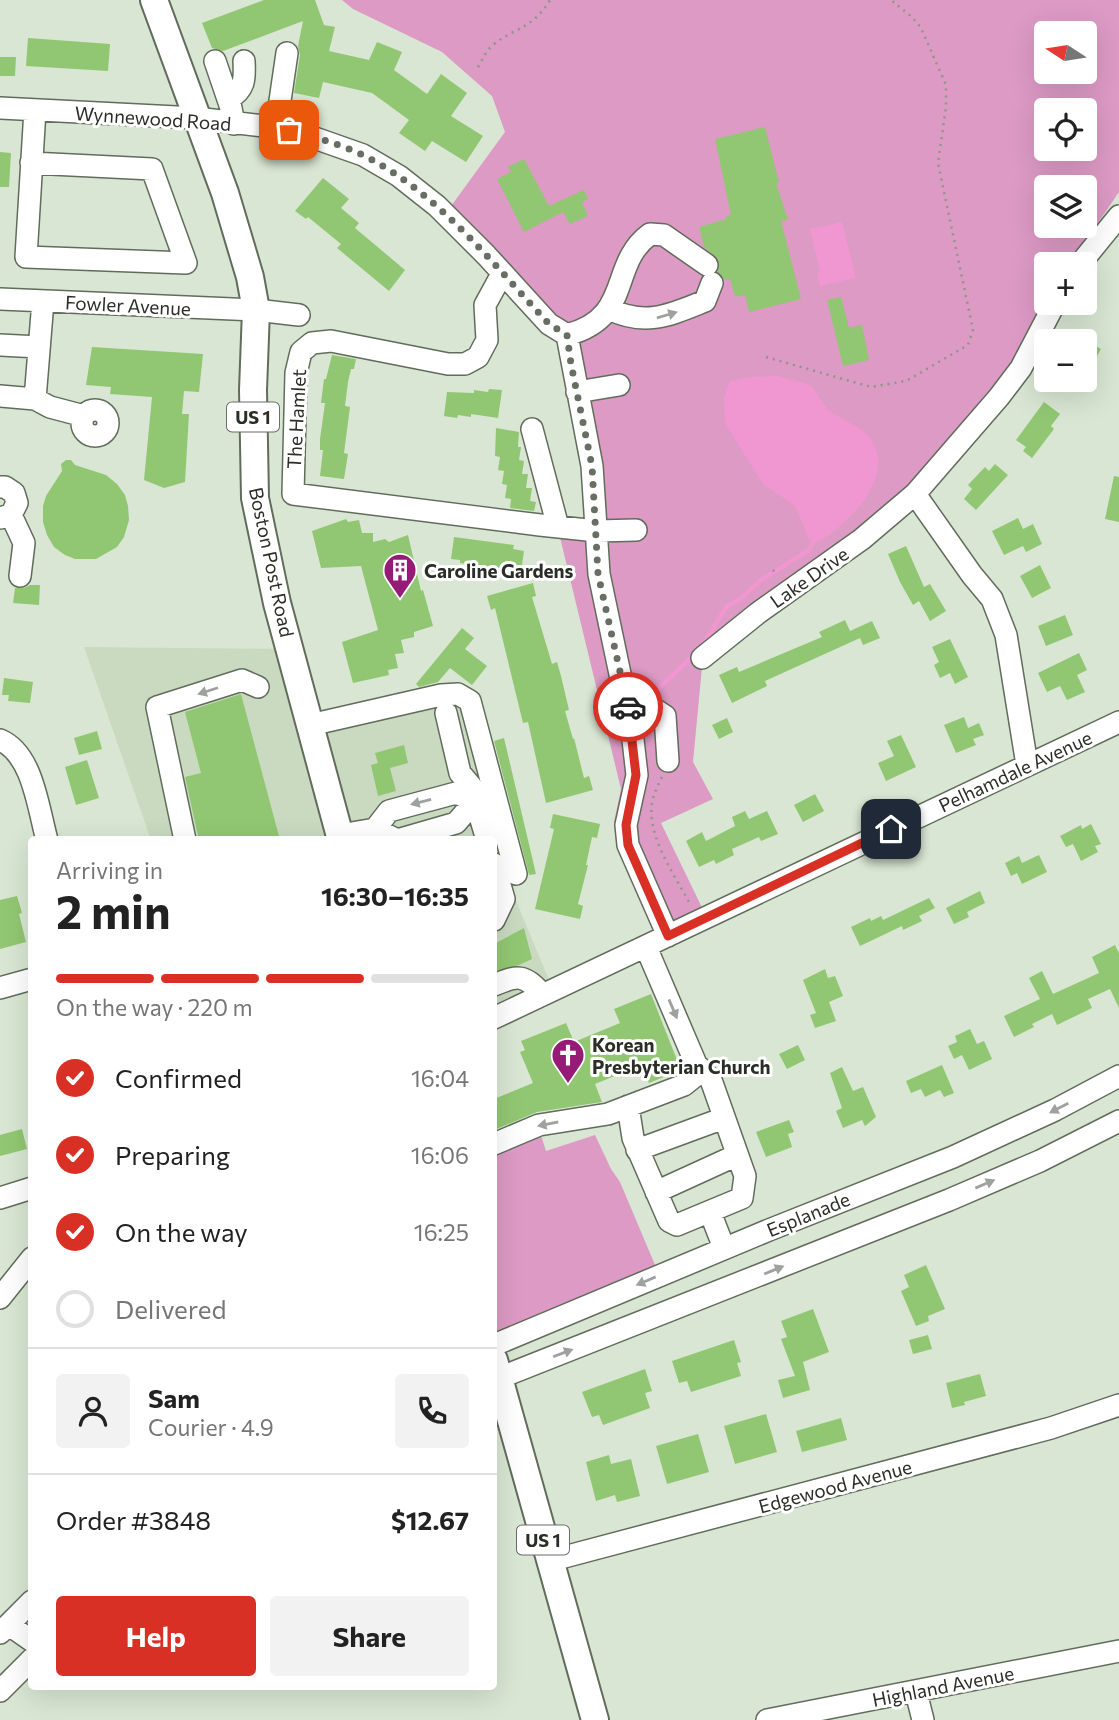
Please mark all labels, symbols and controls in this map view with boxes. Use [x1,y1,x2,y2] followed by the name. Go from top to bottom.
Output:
[1034,21,1097,84] north arrow
[1034,21,1097,392] map controls
[1034,98,1097,161] button: locate
[259,100,319,160] pin
[74,101,232,135] street label: Wynnewood Road
[270,111,308,149] icon: bag
[1034,175,1097,238] button: layers
[1034,252,1097,315] button: +
[64,290,192,320] street label: Fowler Avenue
[656,309,677,319] one-way arrow
[1034,329,1097,392] button: −
[282,368,310,470] street label: The Hamlet
[227,402,279,432] road number: US 1
[245,485,299,639] street label: Boston Post Road
[765,542,853,612] street label: Lake Drive
[381,551,419,600] building icon: Caroline Gardens
[424,559,574,582] place label: Caroline Gardens
[593,672,663,742] courier
[197,686,218,696] one-way arrow
[609,688,647,726] icon: car
[935,725,1095,817] street label: Pelhamdale Avenue
[411,798,432,808] one-way arrow
[861,799,921,859] pin
[872,810,910,848] icon: home
[56,856,163,884] text: Arriving in
[321,880,469,911] text: 16:30–16:35
[56,882,171,938] text: 2 min
[56,993,253,1021] text: On the way · 220 m
[668,999,679,1020] one-way arrow
[592,1033,770,1078] place label: Korean Presbyterian Church
[549,1036,587,1085] church icon: Korean Presbyterian Church
[56,1059,94,1097] icon: check
[115,1062,242,1093] text: Confirmed
[411,1064,469,1092] text: 16:04
[1048,1101,1068,1113] one-way arrow
[537,1119,559,1130] one-way arrow
[56,1136,94,1174] icon: check
[115,1139,230,1170] text: Preparing
[411,1141,469,1169] text: 16:06
[975,1178,995,1190] one-way arrow
[763,1187,853,1241] street label: Esplanade
[56,1213,94,1251] icon: check
[115,1216,248,1247] text: On the way
[414,1218,469,1246] text: 16:25
[764,1265,785,1276] one-way arrow
[635,1276,656,1287] one-way arrow
[115,1293,226,1324] text: Delivered
[552,1348,573,1359] one-way arrow
[56,1374,130,1448] button: person
[395,1374,469,1448] button: phone
[148,1382,200,1413] text: Sam
[148,1413,274,1441] text: Courier · 4.9
[756,1454,914,1518] street label: Edgewood Avenue
[56,1504,211,1535] text: Order #3848
[391,1504,469,1535] text: $12.67
[517,1526,569,1554] road number: US 1
[56,1596,256,1676] button: Help
[270,1596,469,1676] button: Share
[870,1661,1016,1711] street label: Highland Avenue

